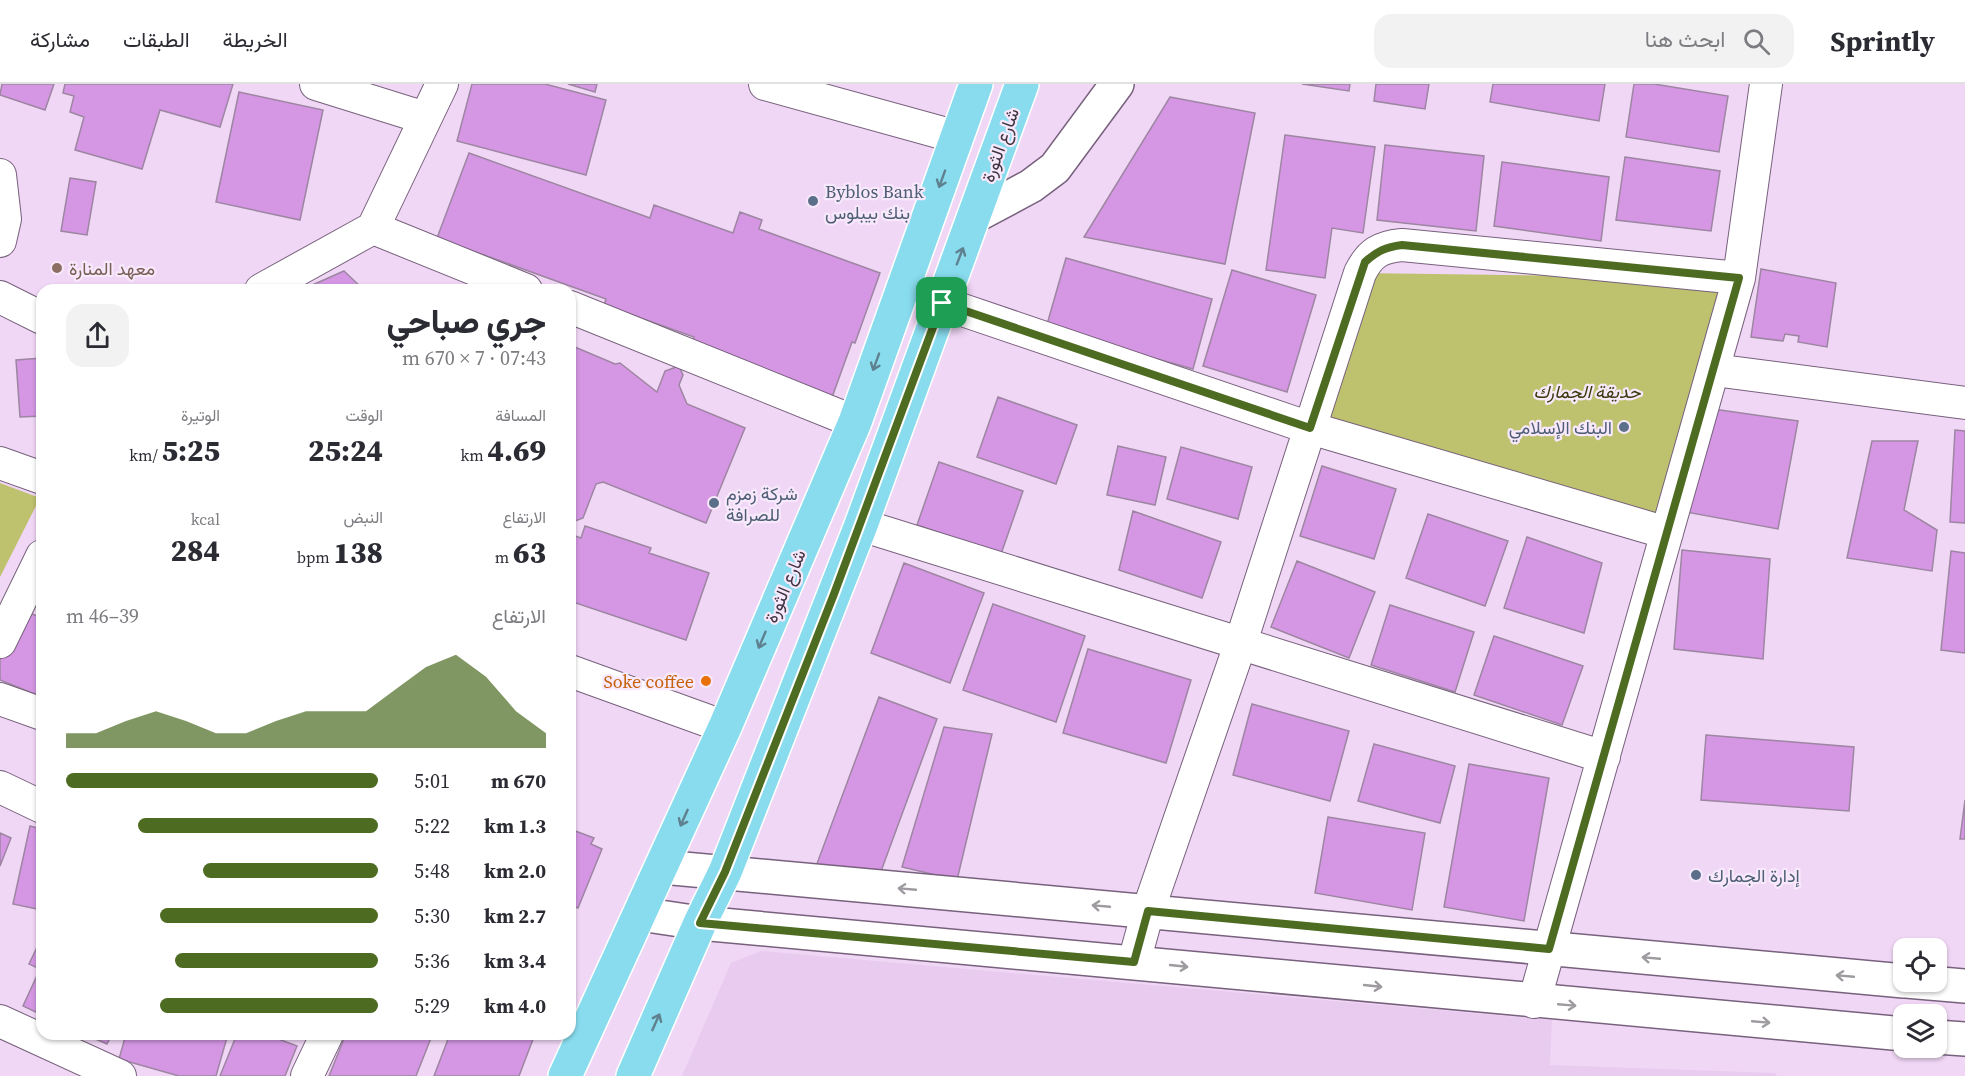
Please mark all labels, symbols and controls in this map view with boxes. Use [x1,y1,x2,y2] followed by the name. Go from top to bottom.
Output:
[1374,14,1794,68] search box
[1830,22,1935,60] text: Sprintly
[1645,24,1725,54] text: ابحث هنا
[30,25,90,54] text: مشاركة
[123,25,190,54] text: الطبقات
[223,25,288,54] text: الخريطة
[1740,25,1773,58] icon: search
[975,104,1025,186] street label: شارع الثورة
[935,169,946,187] one-way arrow
[825,179,924,225] place label: Byblos Bank بنك بيبلوس
[806,194,820,208] marker: Byblos Bank بنك بيبلوس
[955,247,966,266] one-way arrow
[69,256,155,281] place label: معهد المنارة
[50,261,64,275] marker: معهد المنارة
[916,277,967,328] pin
[925,286,958,319] icon: arrive
[386,299,546,344] text: جري صباحي
[66,304,129,367] button: share
[402,344,546,372] text: 07:43 · 7 × 670 m
[870,352,881,371] one-way arrow
[1533,379,1642,404] park label: حديقة الجمارك
[181,404,220,426] text: الوتيرة
[345,404,383,426] text: الوقت
[495,404,546,426] text: المسافة
[1509,415,1612,443] place label: البنك الإسلامي
[1617,420,1631,434] marker: البنك الإسلامي
[161,430,220,471] text: 5:25
[308,430,383,471] text: 25:24
[487,430,546,471] text: 4.69
[129,444,161,466] text: /km
[461,444,487,466] text: km
[726,481,798,527] place label: شركة زمزم للصرافة
[707,496,721,510] marker: شركة زمزم للصرافة
[343,506,383,528] text: النبض
[503,506,546,528] text: الارتفاع
[191,508,220,530] text: kcal
[170,530,220,571] text: 284
[333,532,383,573] text: 138
[513,532,546,573] text: 63
[297,546,333,568] text: bpm
[495,546,513,568] text: m
[758,546,812,626] street label: شارع الثورة
[66,602,139,630] text: 39–46 m
[492,602,546,630] text: الارتفاع
[756,630,767,648] one-way arrow
[604,669,694,694] place label: Soke coffee
[699,674,713,688] marker: Soke coffee
[414,767,450,795] text: 5:01
[491,767,546,795] text: 670 m
[678,808,689,827] one-way arrow
[414,812,450,840] text: 5:22
[484,812,546,840] text: 1.3 km
[414,857,450,885] text: 5:48
[484,857,546,885] text: 2.0 km
[1708,863,1800,888] place label: إدارة الجمارك
[1689,868,1703,882] marker: إدارة الجمارك
[898,883,918,894] one-way arrow
[1092,901,1112,912] one-way arrow
[414,902,450,930] text: 5:30
[484,902,546,930] text: 2.7 km
[1893,938,1947,1058] map controls
[1893,938,1947,992] button: locate
[414,947,450,975] text: 5:36
[484,947,546,975] text: 3.4 km
[1642,952,1661,963] one-way arrow
[1169,961,1189,972] one-way arrow
[1836,970,1856,981] one-way arrow
[1363,981,1383,992] one-way arrow
[414,992,450,1020] text: 5:29
[484,992,546,1020] text: 4.0 km
[1557,1000,1577,1011] one-way arrow
[1893,1004,1947,1058] button: layers
[651,1014,662,1032] one-way arrow
[1751,1017,1771,1028] one-way arrow

